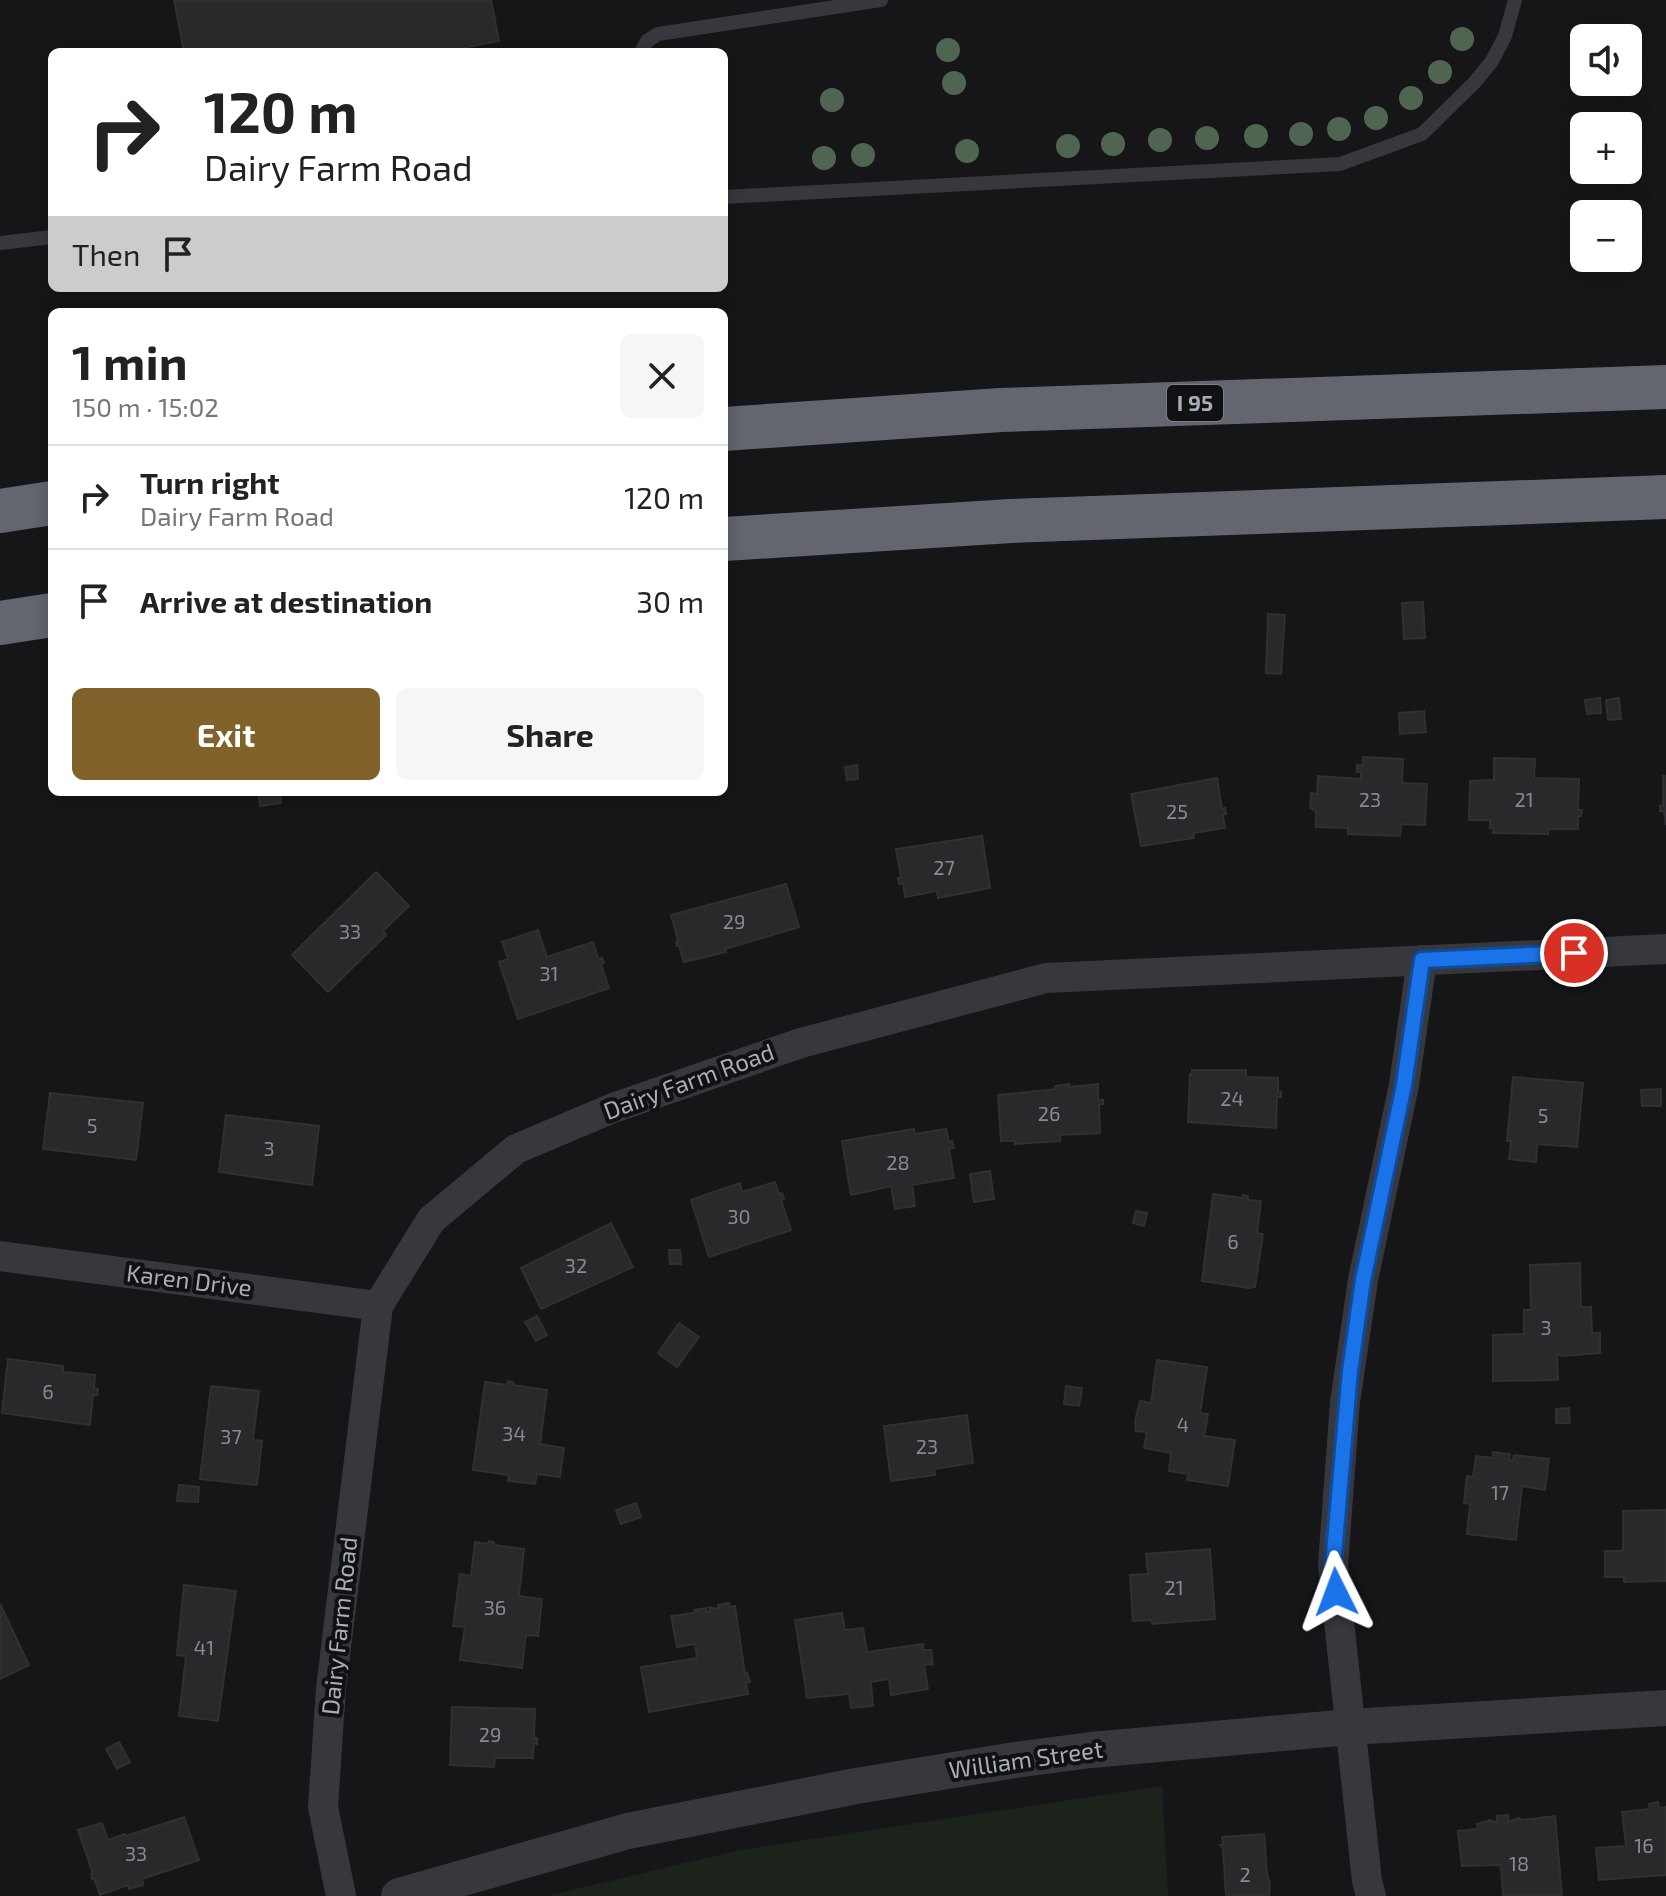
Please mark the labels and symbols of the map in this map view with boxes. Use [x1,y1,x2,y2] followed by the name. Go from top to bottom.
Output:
[1167,385,1223,421] road number: I 95
[1359,787,1381,811] house number: 23
[1514,787,1534,811] house number: 21
[1166,799,1188,823] house number: 25
[933,855,955,879] house number: 27
[723,909,745,933] house number: 29
[339,919,361,943] house number: 33
[1540,919,1608,987] pin
[539,961,559,985] house number: 31
[599,1036,778,1125] street label: Dairy Farm Road
[1220,1086,1244,1110] house number: 24
[1038,1101,1060,1125] house number: 26
[1538,1103,1548,1127] house number: 5
[87,1113,97,1137] house number: 5
[263,1136,275,1160] house number: 3
[886,1150,910,1174] house number: 28
[727,1204,751,1228] house number: 30
[1227,1229,1239,1253] house number: 6
[565,1253,587,1277] house number: 32
[125,1257,253,1302] street label: Karen Drive
[1540,1315,1552,1339] house number: 3
[42,1379,54,1403] house number: 6
[1177,1412,1189,1436] house number: 4
[502,1421,526,1445] house number: 34
[220,1424,242,1448] house number: 37
[916,1434,938,1458] house number: 23
[1491,1480,1509,1504] house number: 17
[315,1535,362,1716] street label: Dairy Farm Road
[1294,1550,1378,1634] position arrow
[1164,1575,1184,1599] house number: 21
[484,1595,506,1619] house number: 36
[194,1635,214,1659] house number: 41
[479,1722,501,1746] house number: 29
[947,1733,1105,1784] street label: William Street
[1634,1833,1654,1857] house number: 16
[125,1841,147,1865] house number: 33
[1509,1851,1529,1875] house number: 18
[1239,1862,1251,1886] house number: 2

